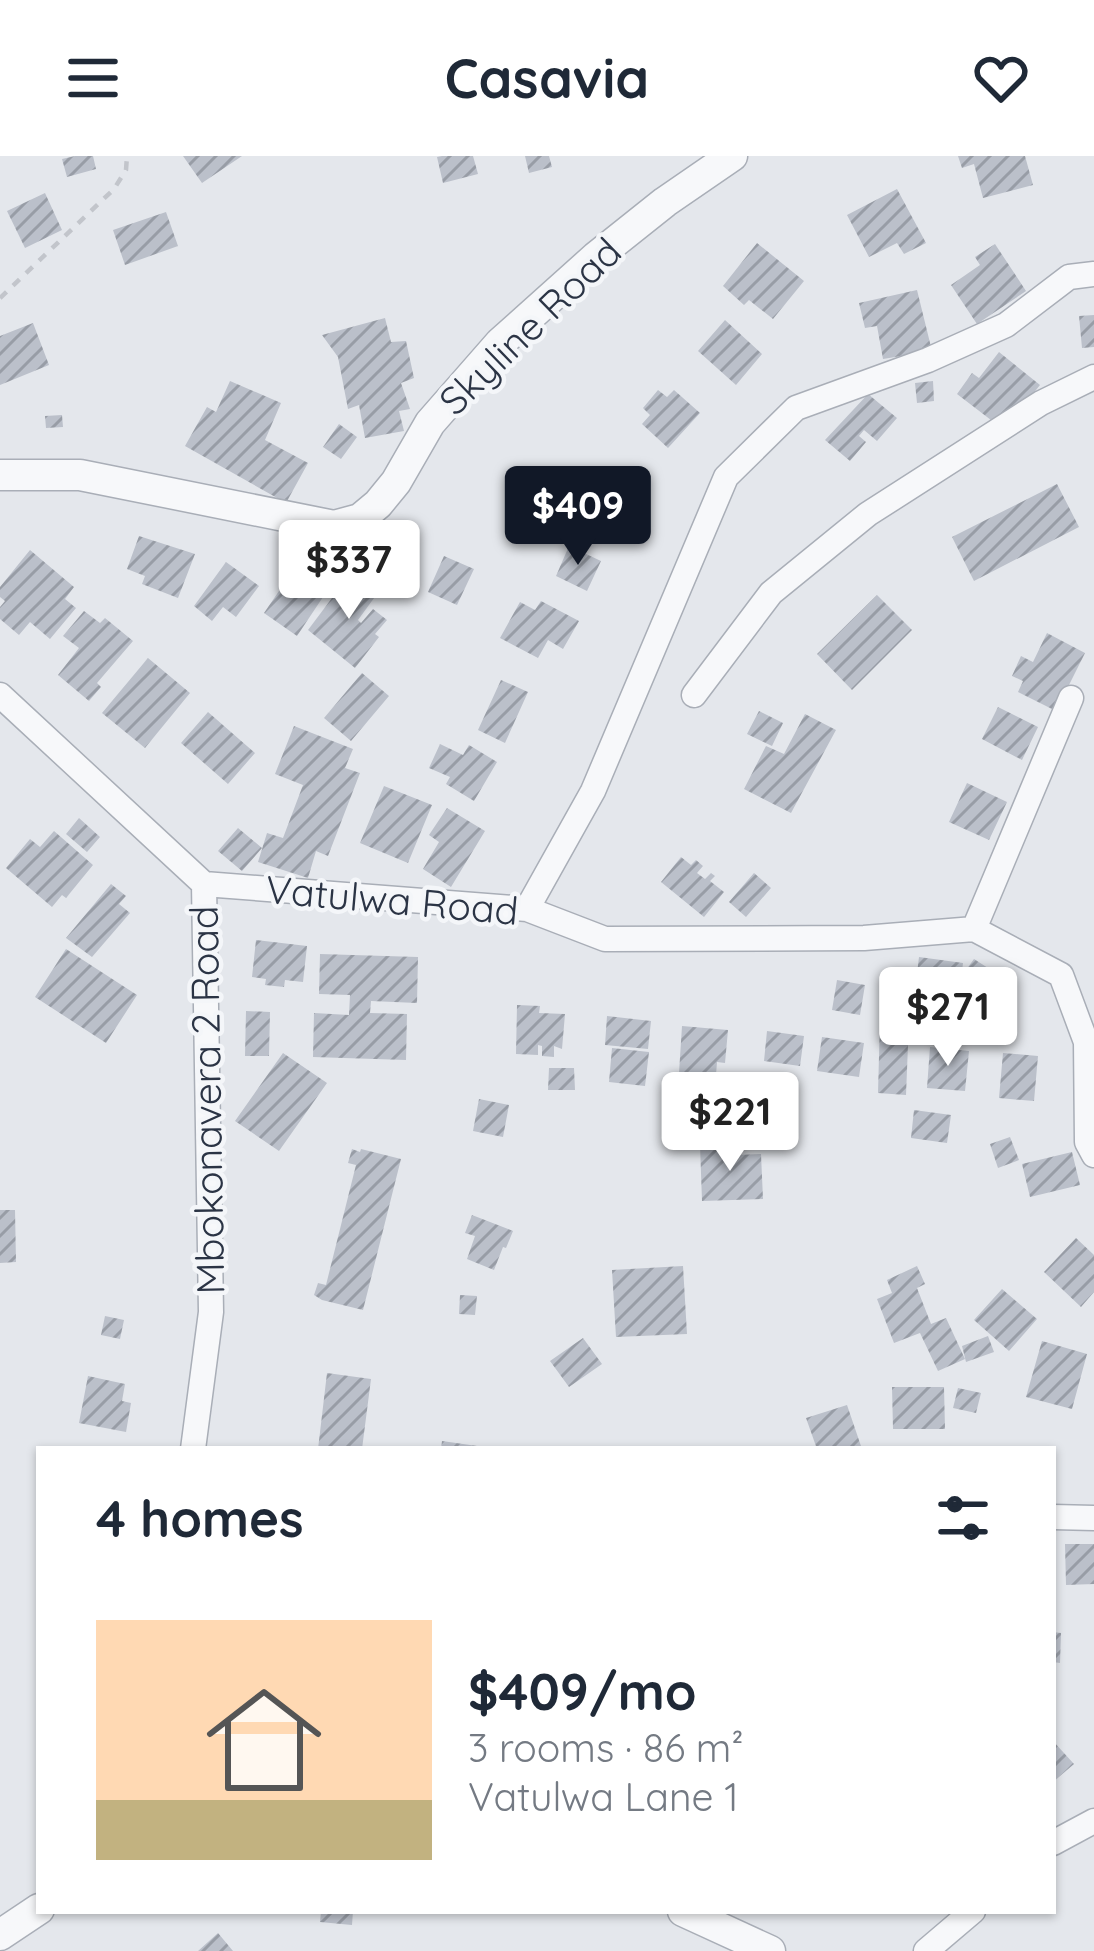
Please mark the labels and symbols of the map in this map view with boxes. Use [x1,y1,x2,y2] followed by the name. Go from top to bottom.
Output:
[428,227,631,425] street label: Skyline Road
[507,466,649,568] pin: $409
[278,520,420,622] pin: $337
[264,864,520,935] street label: Vatulwa Road
[179,905,234,1295] street label: Mbokonavera 2 Road
[877,967,1019,1069] pin: $271
[659,1072,801,1174] pin: $221

